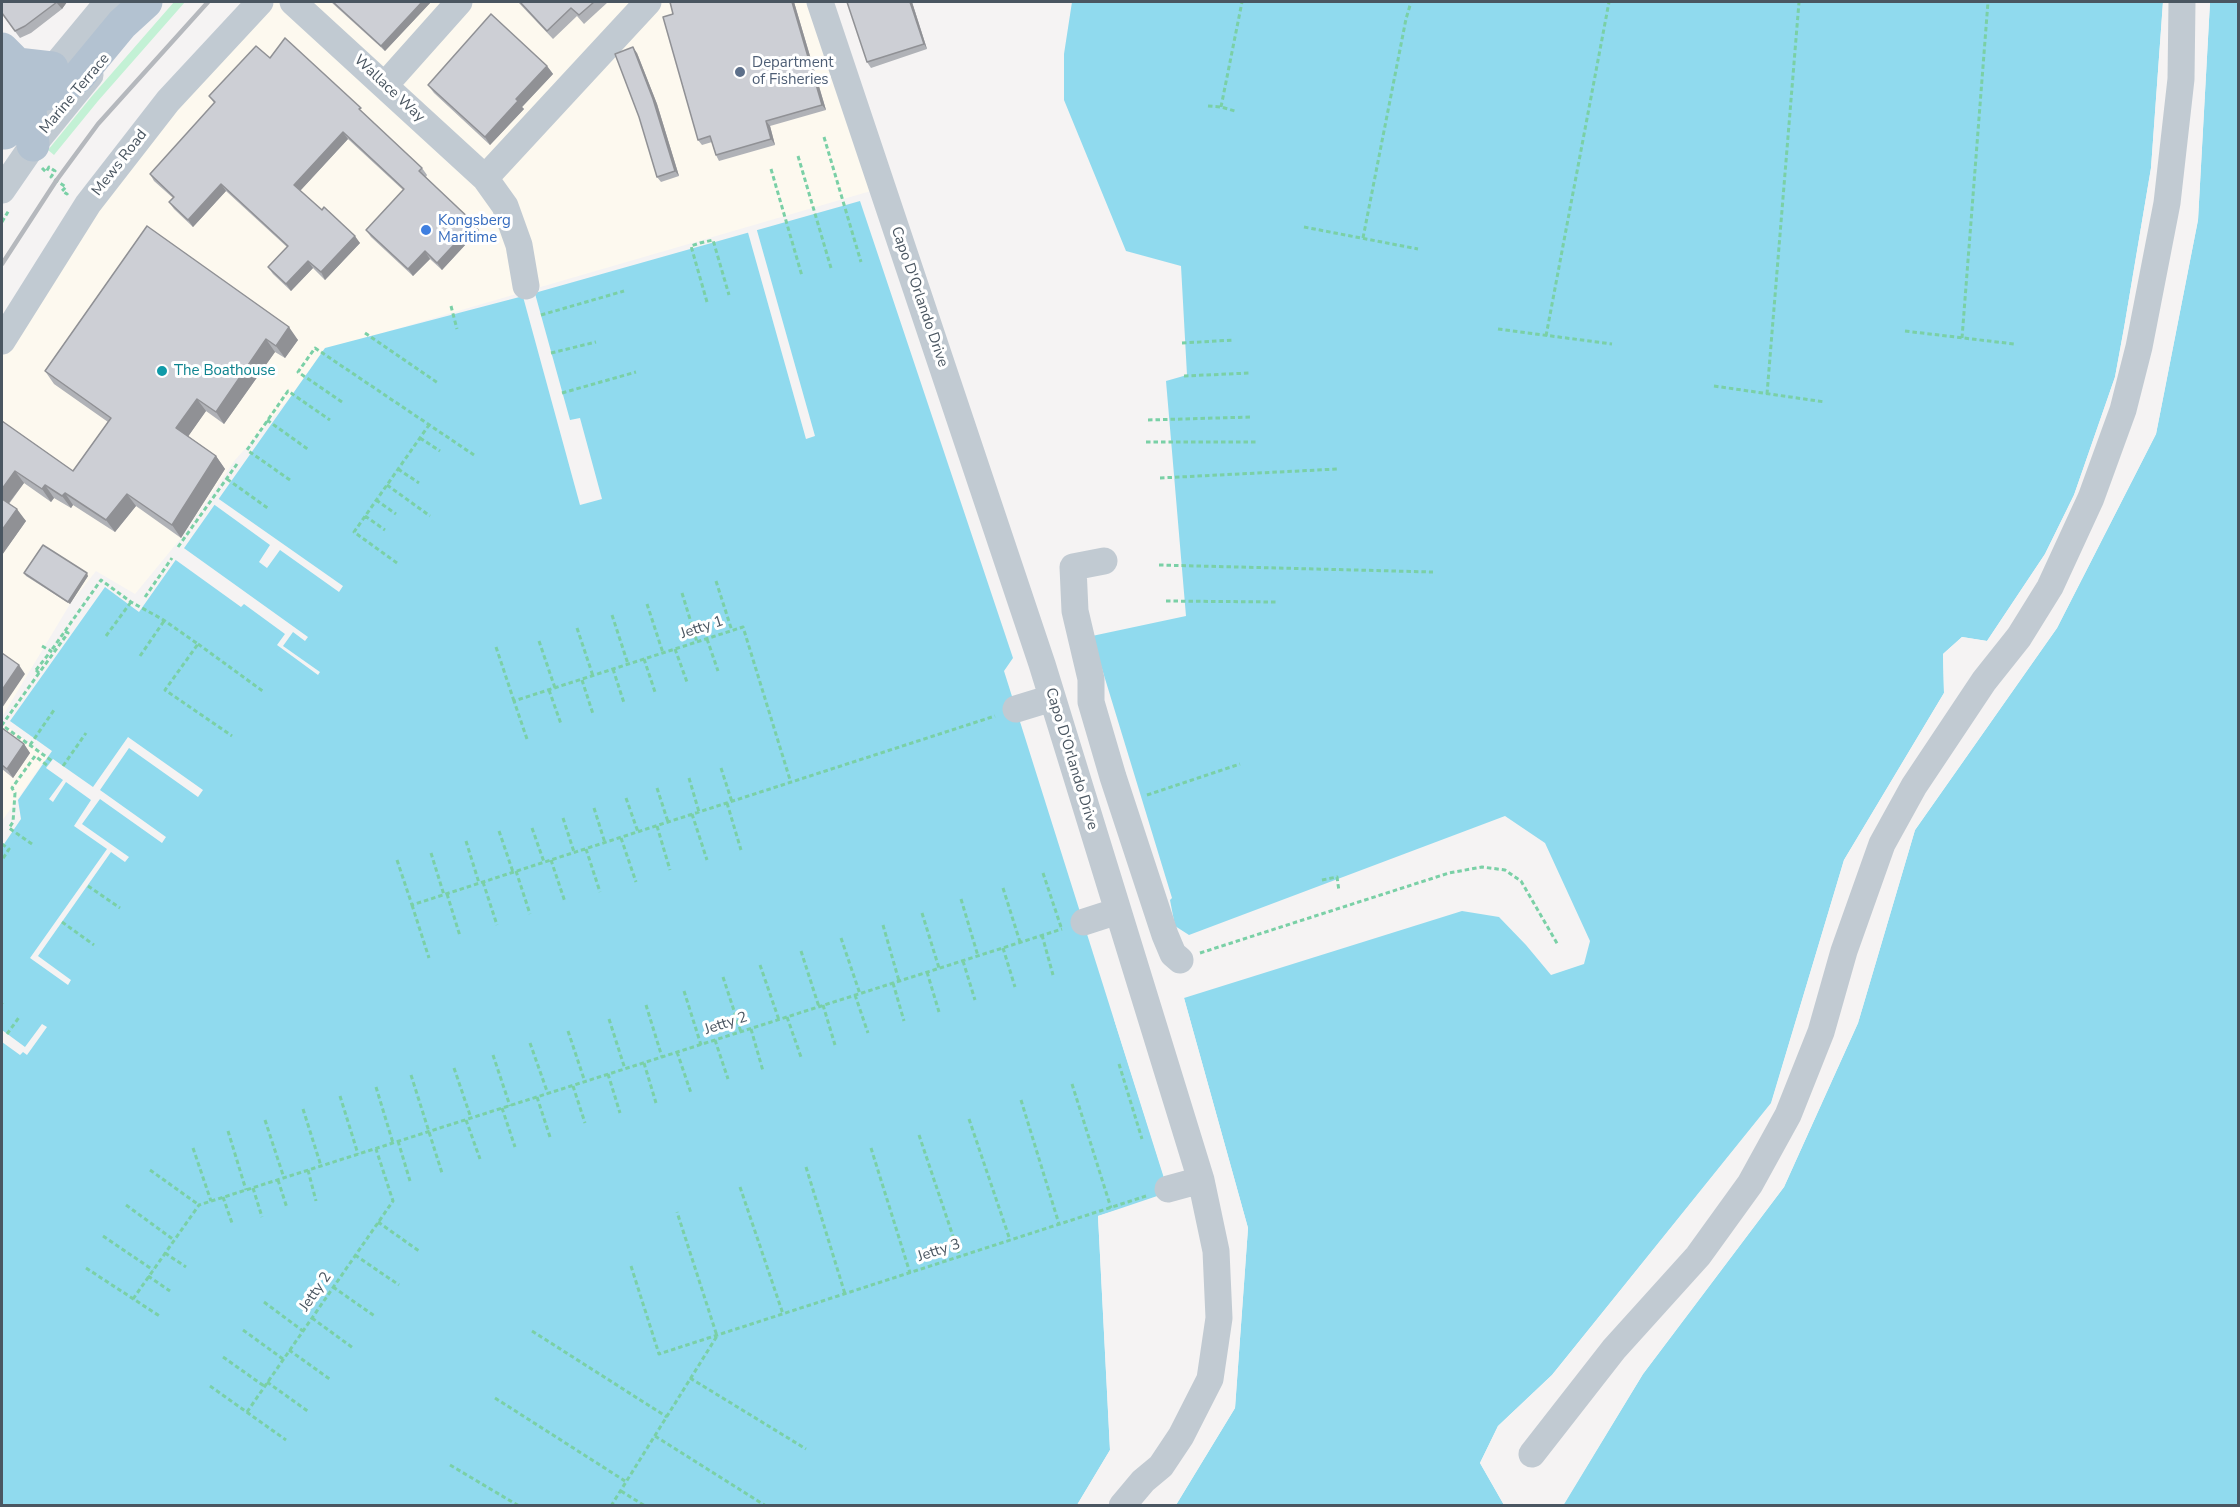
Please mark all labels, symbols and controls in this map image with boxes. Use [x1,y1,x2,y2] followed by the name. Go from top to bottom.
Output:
[36,50,114,138] street label: Marine Terrace
[350,52,428,126] street label: Wallace Way
[752,54,833,89] place label: Department of Fisheries
[733,65,747,79] marker: Department of Fisheries
[89,126,151,200] street label: Mews Road
[438,212,511,247] place label: Kongsberg Maritime
[419,223,433,237] marker: Kongsberg Maritime
[886,224,952,370] street label: Capo D'Orlando Drive
[174,362,276,380] place label: The Boathouse
[155,364,169,378] marker: The Boathouse
[678,613,726,643] street label: Jetty 1
[1041,686,1101,832] street label: Capo D'Orlando Drive
[702,1009,750,1039] street label: Jetty 2
[915,1236,963,1266] street label: Jetty 3
[296,1269,336,1315] street label: Jetty 2

